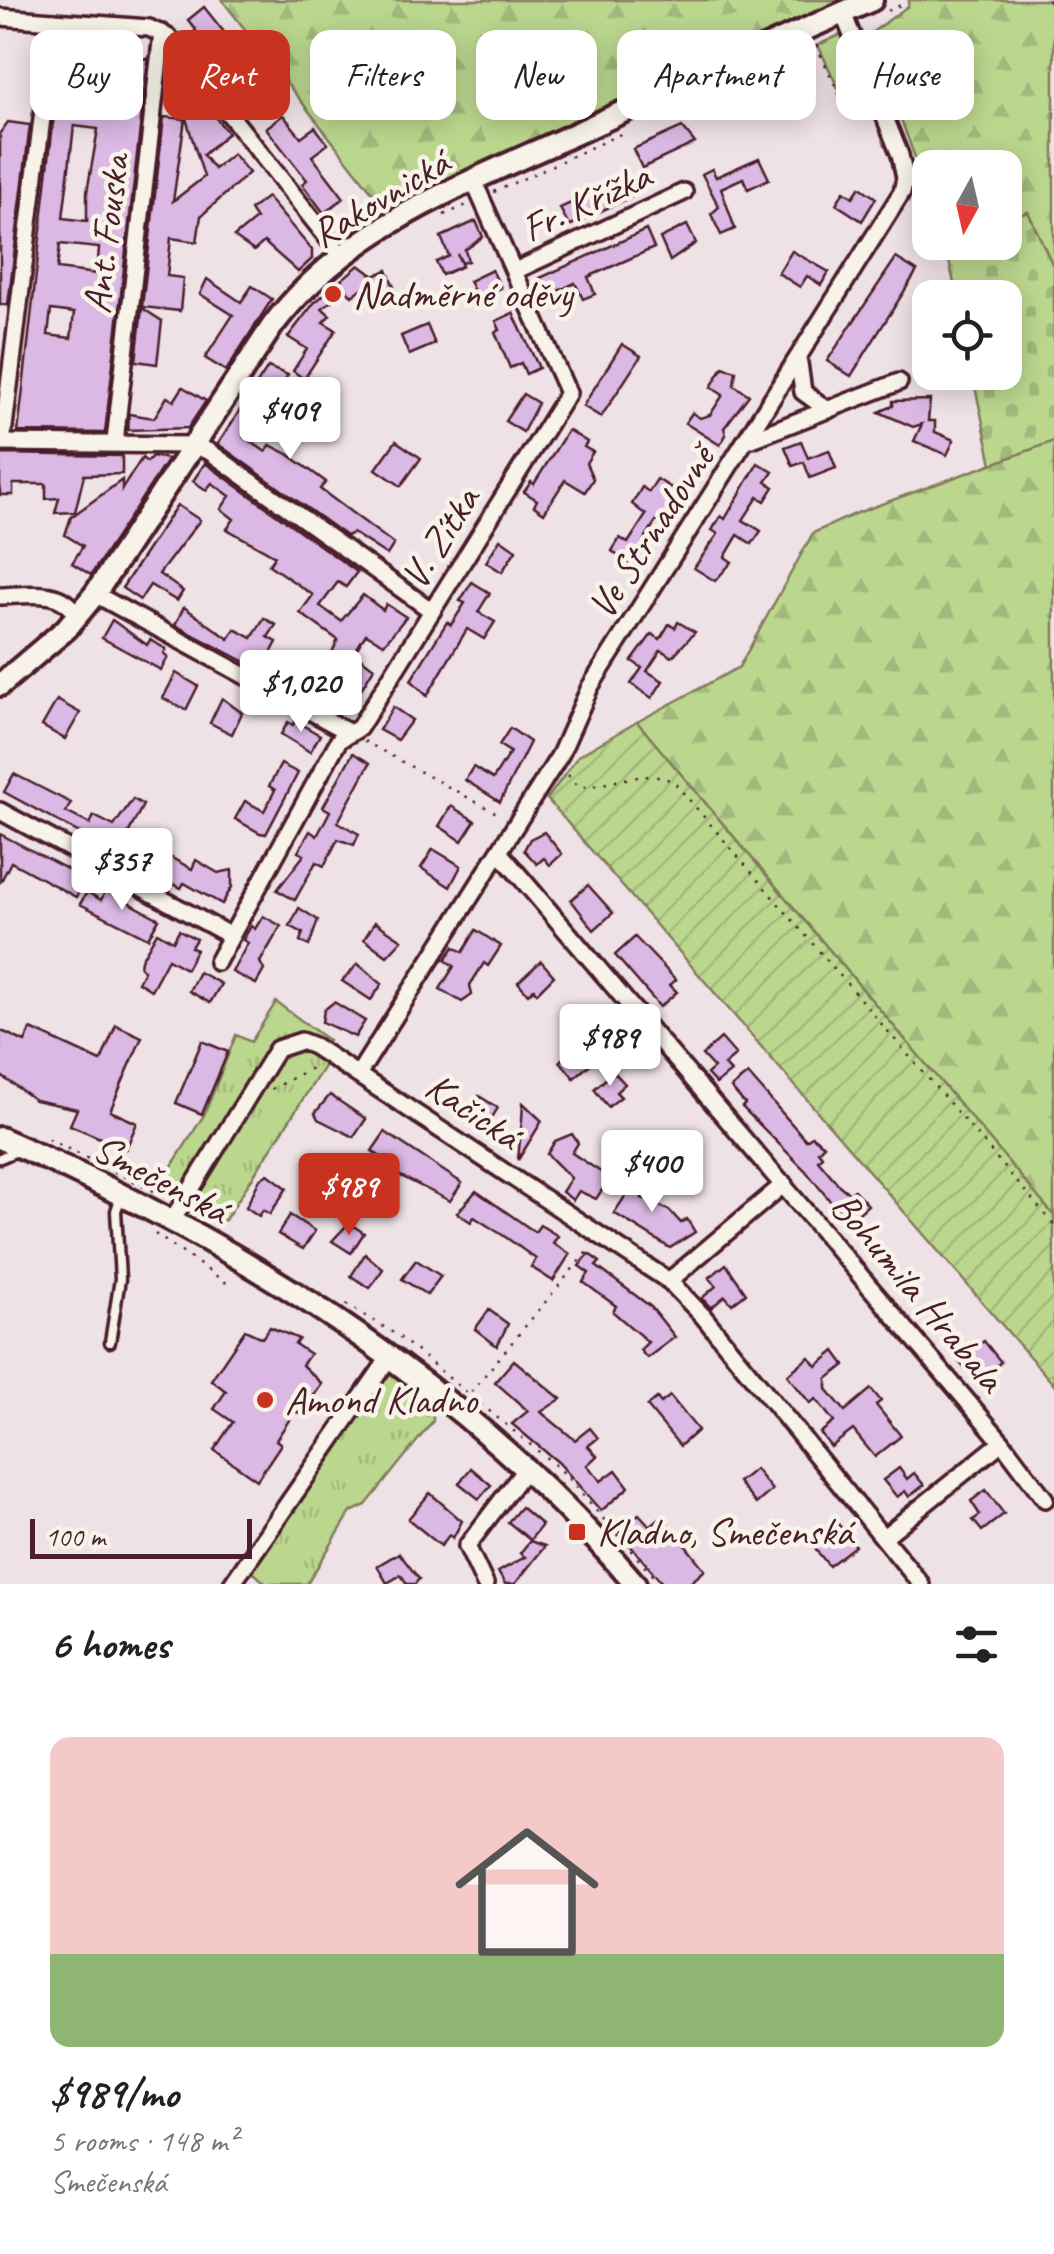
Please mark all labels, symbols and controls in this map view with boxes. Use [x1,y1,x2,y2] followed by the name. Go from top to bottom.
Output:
[30,30,143,120] chip: Buy
[163,30,290,120] chip: Rent
[310,30,456,120] chip: Filters
[476,30,597,120] chip: New
[617,30,816,120] chip: Apartment
[836,30,974,120] chip: House
[302,136,461,259] street label: Rakovnická
[71,148,141,316] street label: Ant. Fouska
[514,149,661,253] street label: Fr. Křížka
[912,150,1022,260] north arrow
[912,150,1022,390] map controls
[353,269,575,319] place label: Nadměrné oděvy
[912,280,1022,390] button: locate
[322,283,344,305] marker: Nadměrné oděvy
[231,377,349,462] pin: $409
[261,389,319,430] text: $409
[577,431,729,628] street label: Ve Strnadovně
[389,476,492,598] street label: V. Zítka
[220,650,382,735] pin: $1,020
[262,662,340,703] text: $1,020
[63,828,181,913] pin: $357
[94,840,150,881] text: $357
[551,1004,669,1089] pin: $989
[582,1016,638,1057] text: $989
[416,1061,533,1163] street label: Kačická
[85,1123,240,1237] street label: Smečenská
[593,1130,711,1215] pin: $400
[623,1142,681,1183] text: $400
[290,1153,408,1238] pin: $989
[321,1165,377,1206] text: $989
[820,1182,1018,1404] street label: Bohumila Hrabala
[285,1375,479,1425] place label: Amond Kladno
[254,1389,276,1411] marker: Amond Kladno
[597,1507,856,1557] place label: Kladno, Smečenská
[30,1514,252,1558] scale bar
[45,1519,105,1554] text: 100 m
[566,1521,588,1543] marker: Kladno, Smečenská
[949,1617,1004,1672] icon: filters
[50,1618,169,1671] text: 6 homes
[437,1802,617,1982] icon: home
[50,2067,178,2120] text: $989/mo
[50,2120,237,2161] text: 5 rooms · 148 m²
[50,2161,167,2202] text: Smečenská

